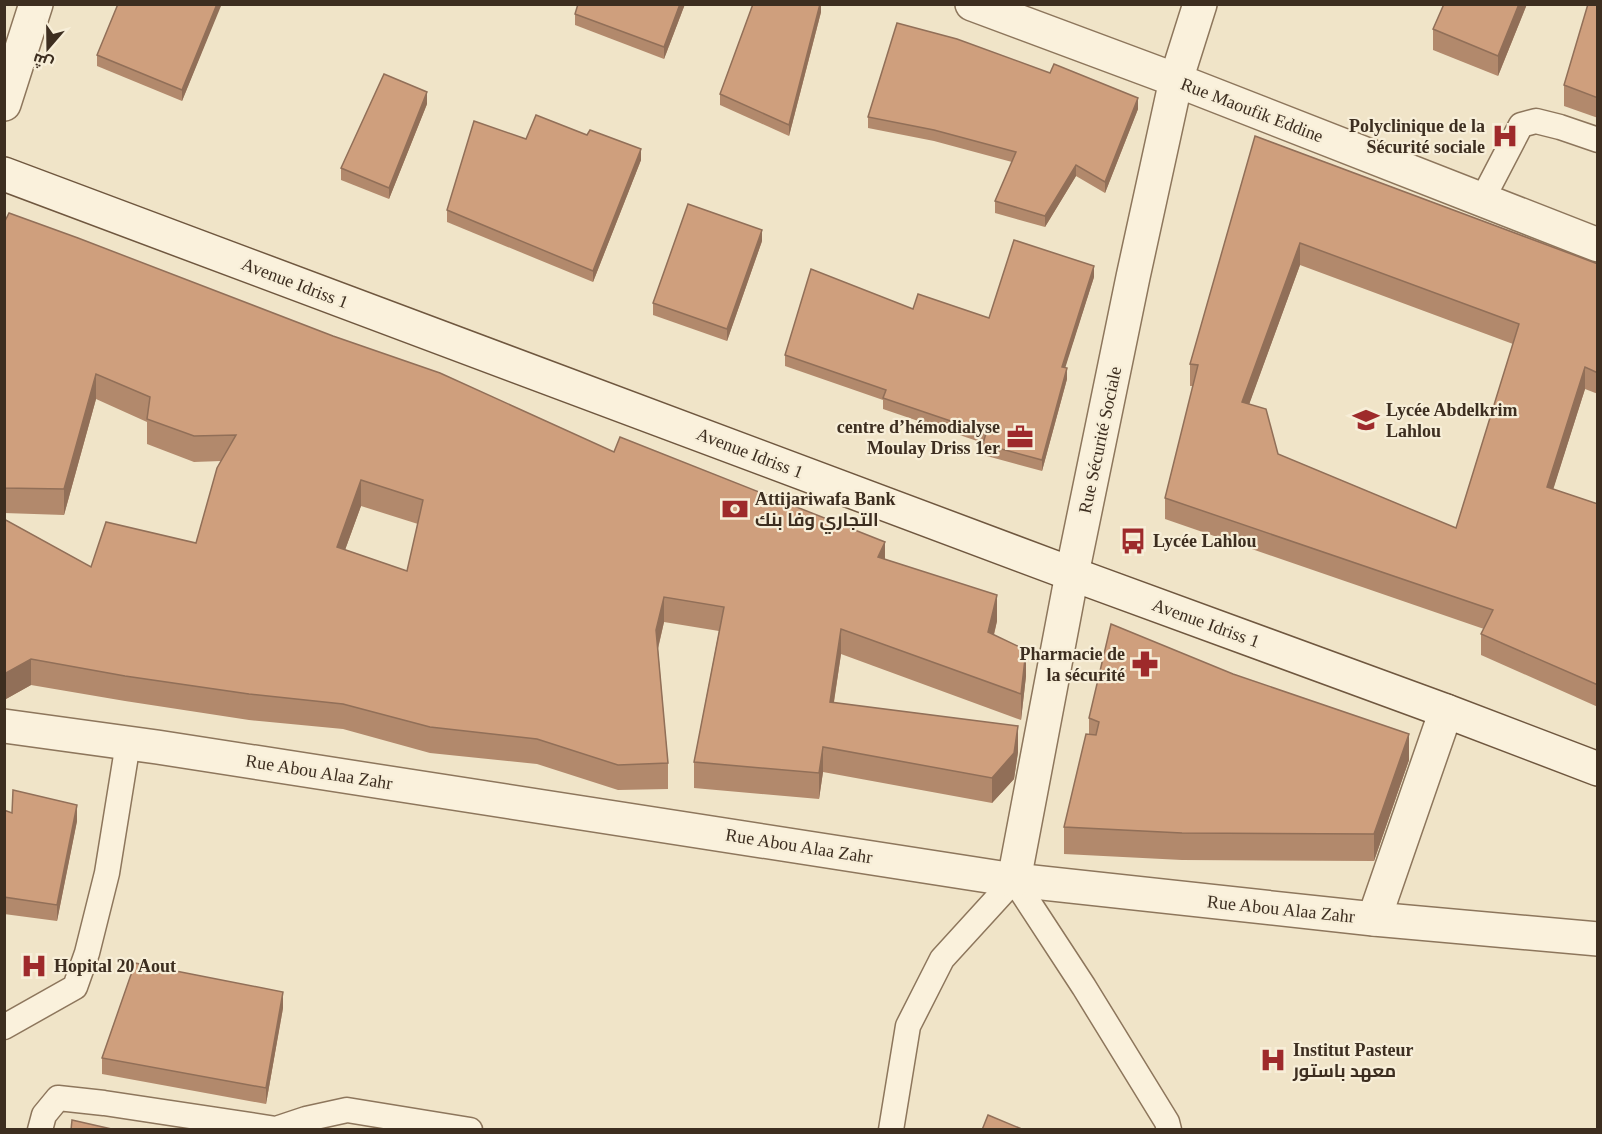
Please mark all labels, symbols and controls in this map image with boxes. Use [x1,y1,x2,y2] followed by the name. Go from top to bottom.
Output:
[18,18,78,78] north arrow
[30,49,56,73] text: ش
[1178,74,1326,146] street label: Rue Maoufik Eddine
[1349,116,1485,157] place label: Polyclinique de la Sécurité sociale
[1490,121,1520,151] hospital icon: Polyclinique de la Sécurité sociale
[239,253,351,313] street label: Avenue Idriss 1
[1075,365,1125,515] street label: Rue Sécurité Sociale
[1386,400,1518,441] place label: Lycée Abdelkrim Lahlou
[1351,405,1381,435] school or university icon: Lycée Abdelkrim Lahlou
[837,417,1000,458] place label: centre d’hémodialyse Moulay Driss 1er
[1005,422,1035,452] office icon: centre d’hémodialyse Moulay Driss 1er
[694,423,806,483] street label: Avenue Idriss 1
[755,489,896,534] place label: Attijariwafa Bank التجاري وفا بنك
[720,494,750,524] bank icon: Attijariwafa Bank التجاري وفا بنك
[1118,526,1148,556] bus stop icon: Lycée Lahlou
[1153,531,1257,551] place label: Lycée Lahlou
[1150,594,1262,652] street label: Avenue Idriss 1
[1020,644,1125,685] place label: Pharmacie de la sécurité
[1130,649,1160,679] pharmacy icon: Pharmacie de la sécurité
[244,751,394,793] street label: Rue Abou Alaa Zahr
[724,825,874,867] street label: Rue Abou Alaa Zahr
[1206,891,1356,927] street label: Rue Abou Alaa Zahr
[19,951,49,981] hospital icon: Hopital 20 Aout
[54,956,176,976] place label: Hopital 20 Aout
[1292,1040,1414,1082] place label: Institut Pasteur معهد باستور
[1258,1045,1288,1075] hospital icon: Institut Pasteur معهد باستور

